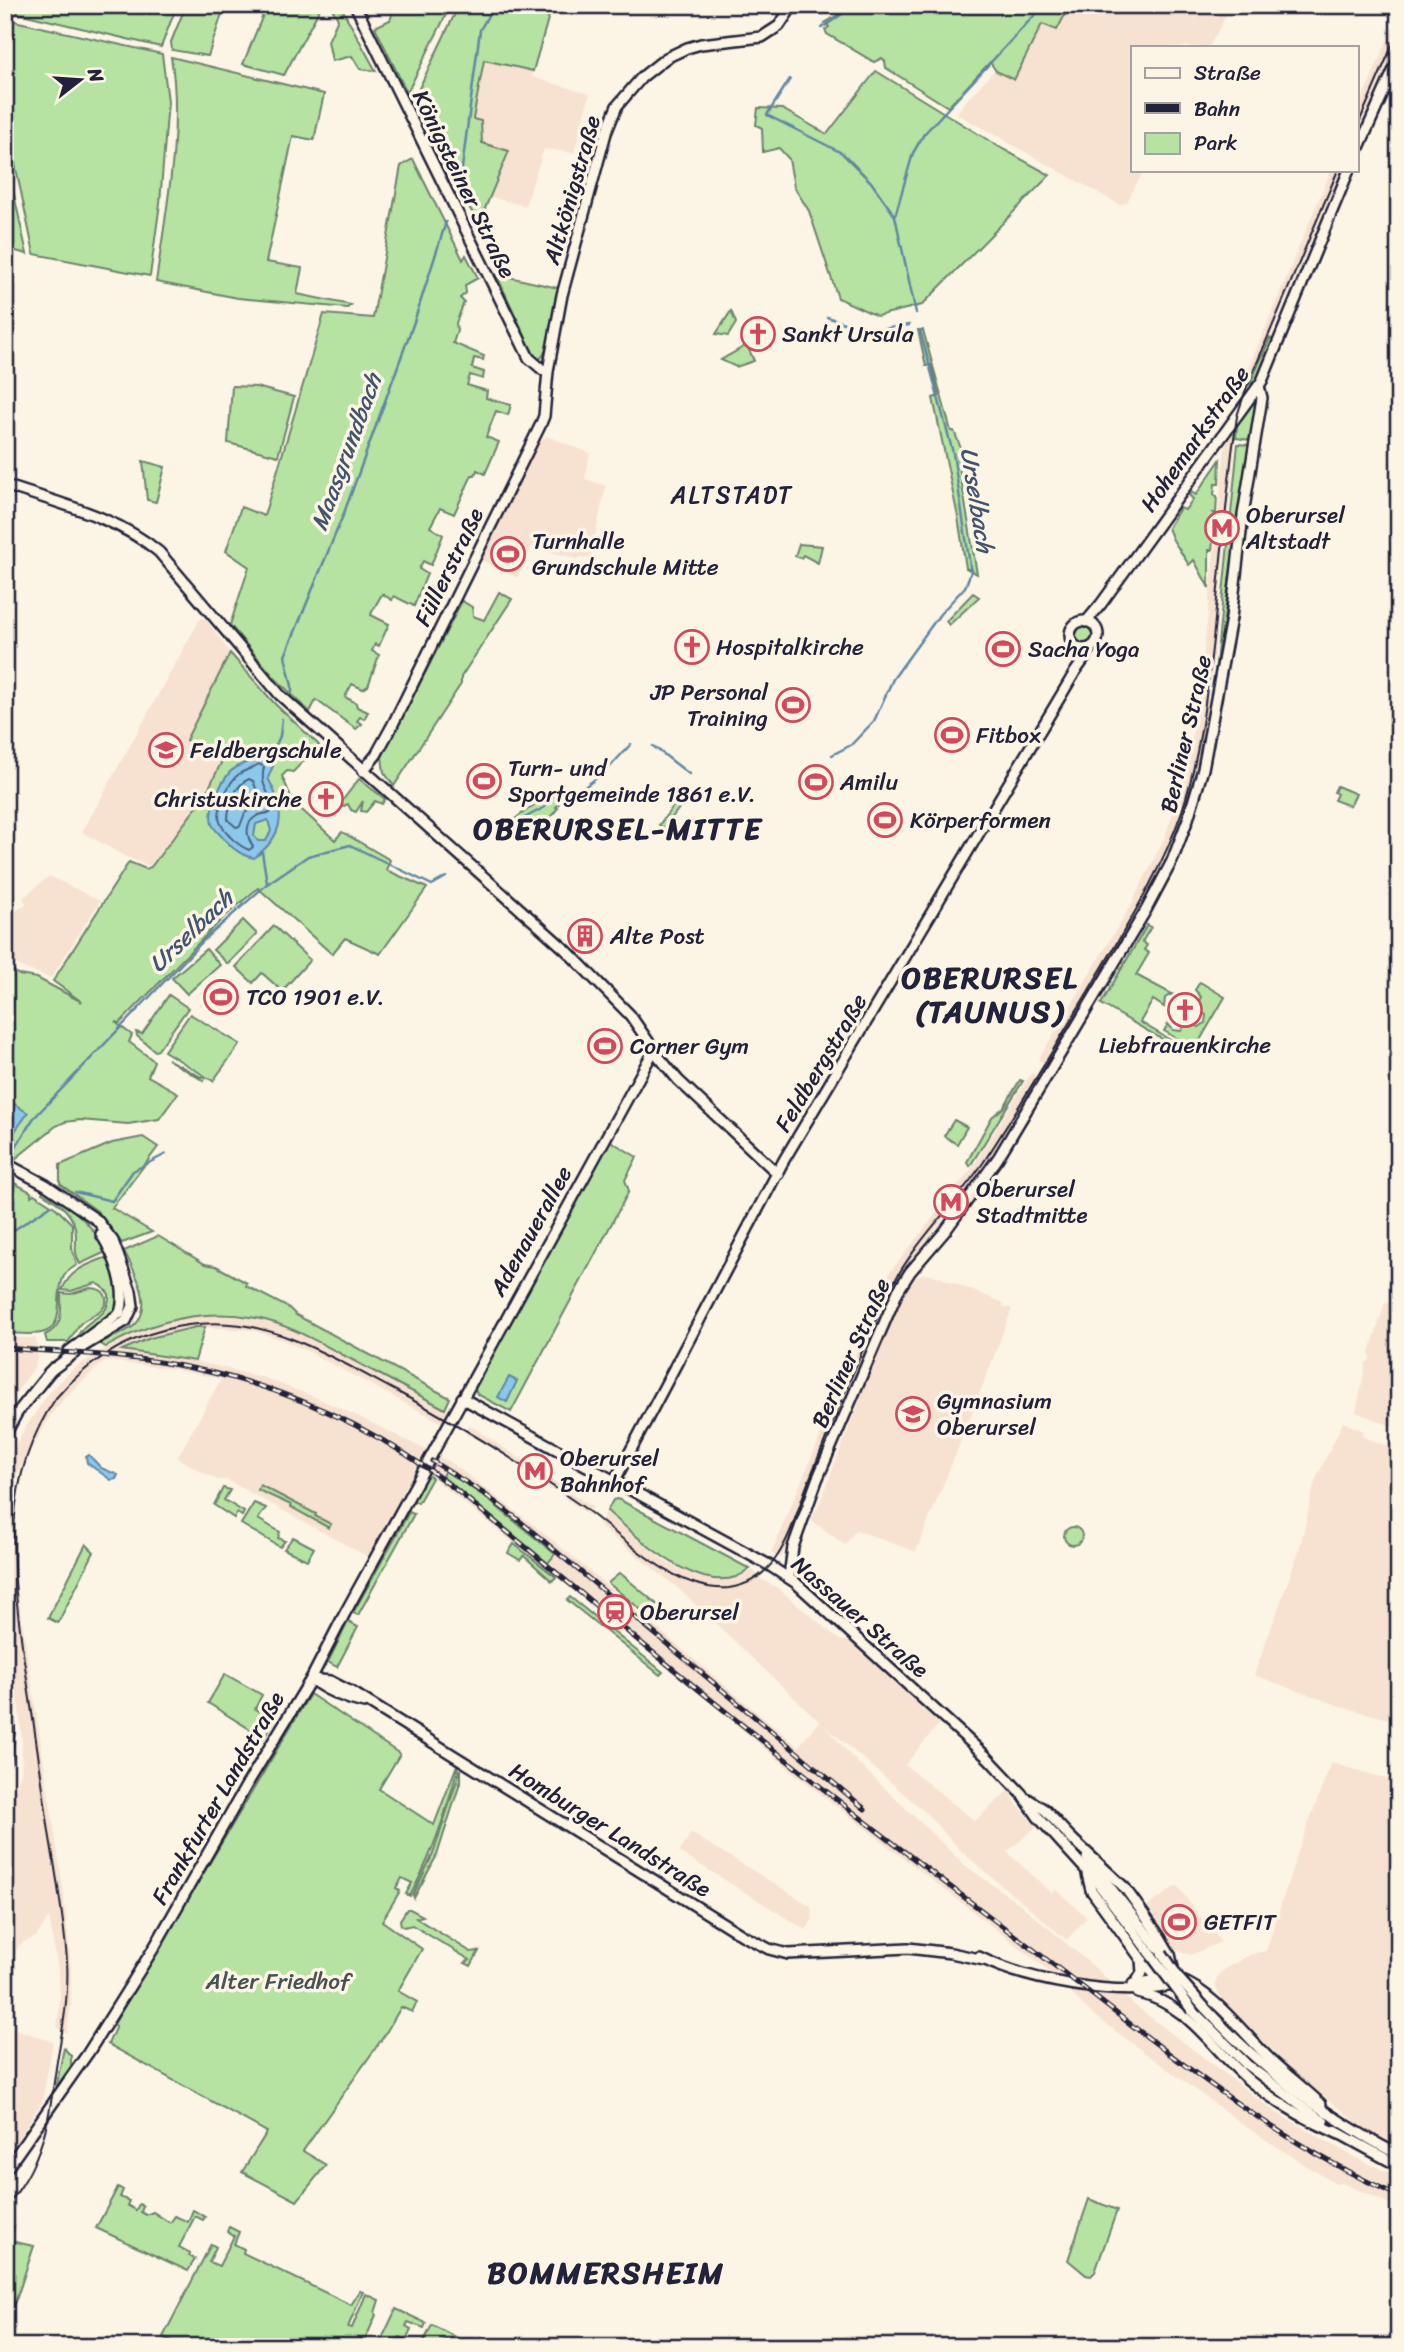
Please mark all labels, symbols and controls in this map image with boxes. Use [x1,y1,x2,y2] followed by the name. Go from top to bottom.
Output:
[46,46,116,116] north arrow
[1131,46,1358,172] legend
[1194,54,1261,92] text: Straße
[78,63,114,87] text: N
[400,83,528,285] street label: Königsteiner Straße
[1194,90,1240,128] text: Bahn
[531,111,613,270] street label: Altkönigstraße
[1194,124,1237,162] text: Park
[782,314,914,355] place label: Sankt Ursula
[739,315,777,353] church icon: Sankt Ursula
[1129,357,1261,521] street label: Hohemarkstraße
[298,365,395,536] water label: Maasgrundbach
[948,444,1006,558] water label: Urselbach
[670,474,793,516] district label: ALTSTADT
[1245,495,1345,562] place label: Oberursel Altstadt
[403,501,495,633] street label: Füllerstraße
[1203,509,1241,547] metro station icon: Oberursel Altstadt
[532,521,719,588] place label: Turnhalle Grundschule Mitte
[489,535,527,573] sports icon: Turnhalle Grundschule Mitte
[716,627,864,668] place label: Hospitalkirche
[673,628,711,666] church icon: Hospitalkirche
[1028,629,1140,670] place label: Sacha Yoga
[984,630,1022,668] sports icon: Sacha Yoga
[1148,651,1224,817] street label: Berliner Straße
[649,672,768,739] place label: JP Personal Training
[774,686,812,724] sports icon: JP Personal Training
[976,715,1041,756] place label: Fitbox
[933,716,971,754] sports icon: Fitbox
[190,730,342,771] place label: Feldbergschule
[147,731,185,769] school or university icon: Feldbergschule
[508,748,756,815] place label: Turn- und Sportgemeinde 1861 e.V.
[465,762,503,800] sports icon: Turn- und Sportgemeinde 1861 e.V.
[839,762,899,803] place label: Amilu
[797,763,835,801] sports icon: Amilu
[154,779,302,820] place label: Christuskirche
[307,780,345,818] church icon: Christuskirche
[910,800,1051,841] place label: Körperformen
[866,801,904,839] sports icon: Körperformen
[473,802,763,856] district label: OBERURSEL-MITTE
[138,877,245,983] water label: Urselbach
[609,916,705,957] place label: Alte Post
[566,917,604,955] building icon: Alte Post
[901,951,1079,1039] district label: OBERURSEL (TAUNUS)
[246,977,384,1018] place label: TCO 1901 e.V.
[202,978,240,1016] sports icon: TCO 1901 e.V.
[763,985,879,1141] street label: Feldbergstraße
[1166,991,1204,1029] church icon: Liebfrauenkirche
[1099,1025,1271,1066] place label: Liebfrauenkirche
[630,1026,749,1067] place label: Corner Gym
[586,1027,624,1065] sports icon: Corner Gym
[478,1158,584,1305] street label: Adenauerallee
[976,1169,1088,1236] place label: Oberursel Stadtmitte
[932,1183,970,1221] metro station icon: Oberursel Stadtmitte
[800,1271,903,1435] street label: Berliner Straße
[937,1381,1052,1448] place label: Gymnasium Oberursel
[894,1395,932,1433] school or university icon: Gymnasium Oberursel
[560,1438,659,1505] place label: Oberursel Bahnhof
[516,1452,554,1490] metro station icon: Oberursel Bahnhof
[782,1545,938,1689] street label: Nassauer Straße
[640,1592,739,1633] place label: Oberursel
[596,1593,634,1631] station icon: Oberursel
[140,1683,296,1913] street label: Frankfurter Landstraße
[501,1751,719,1909] street label: Homburger Landstraße
[1204,1902,1277,1943] place label: GETFIT
[1160,1903,1198,1941] sports icon: GETFIT
[205,1961,353,2002] park label: Alter Friedhof
[487,2246,725,2300] district label: BOMMERSHEIM

